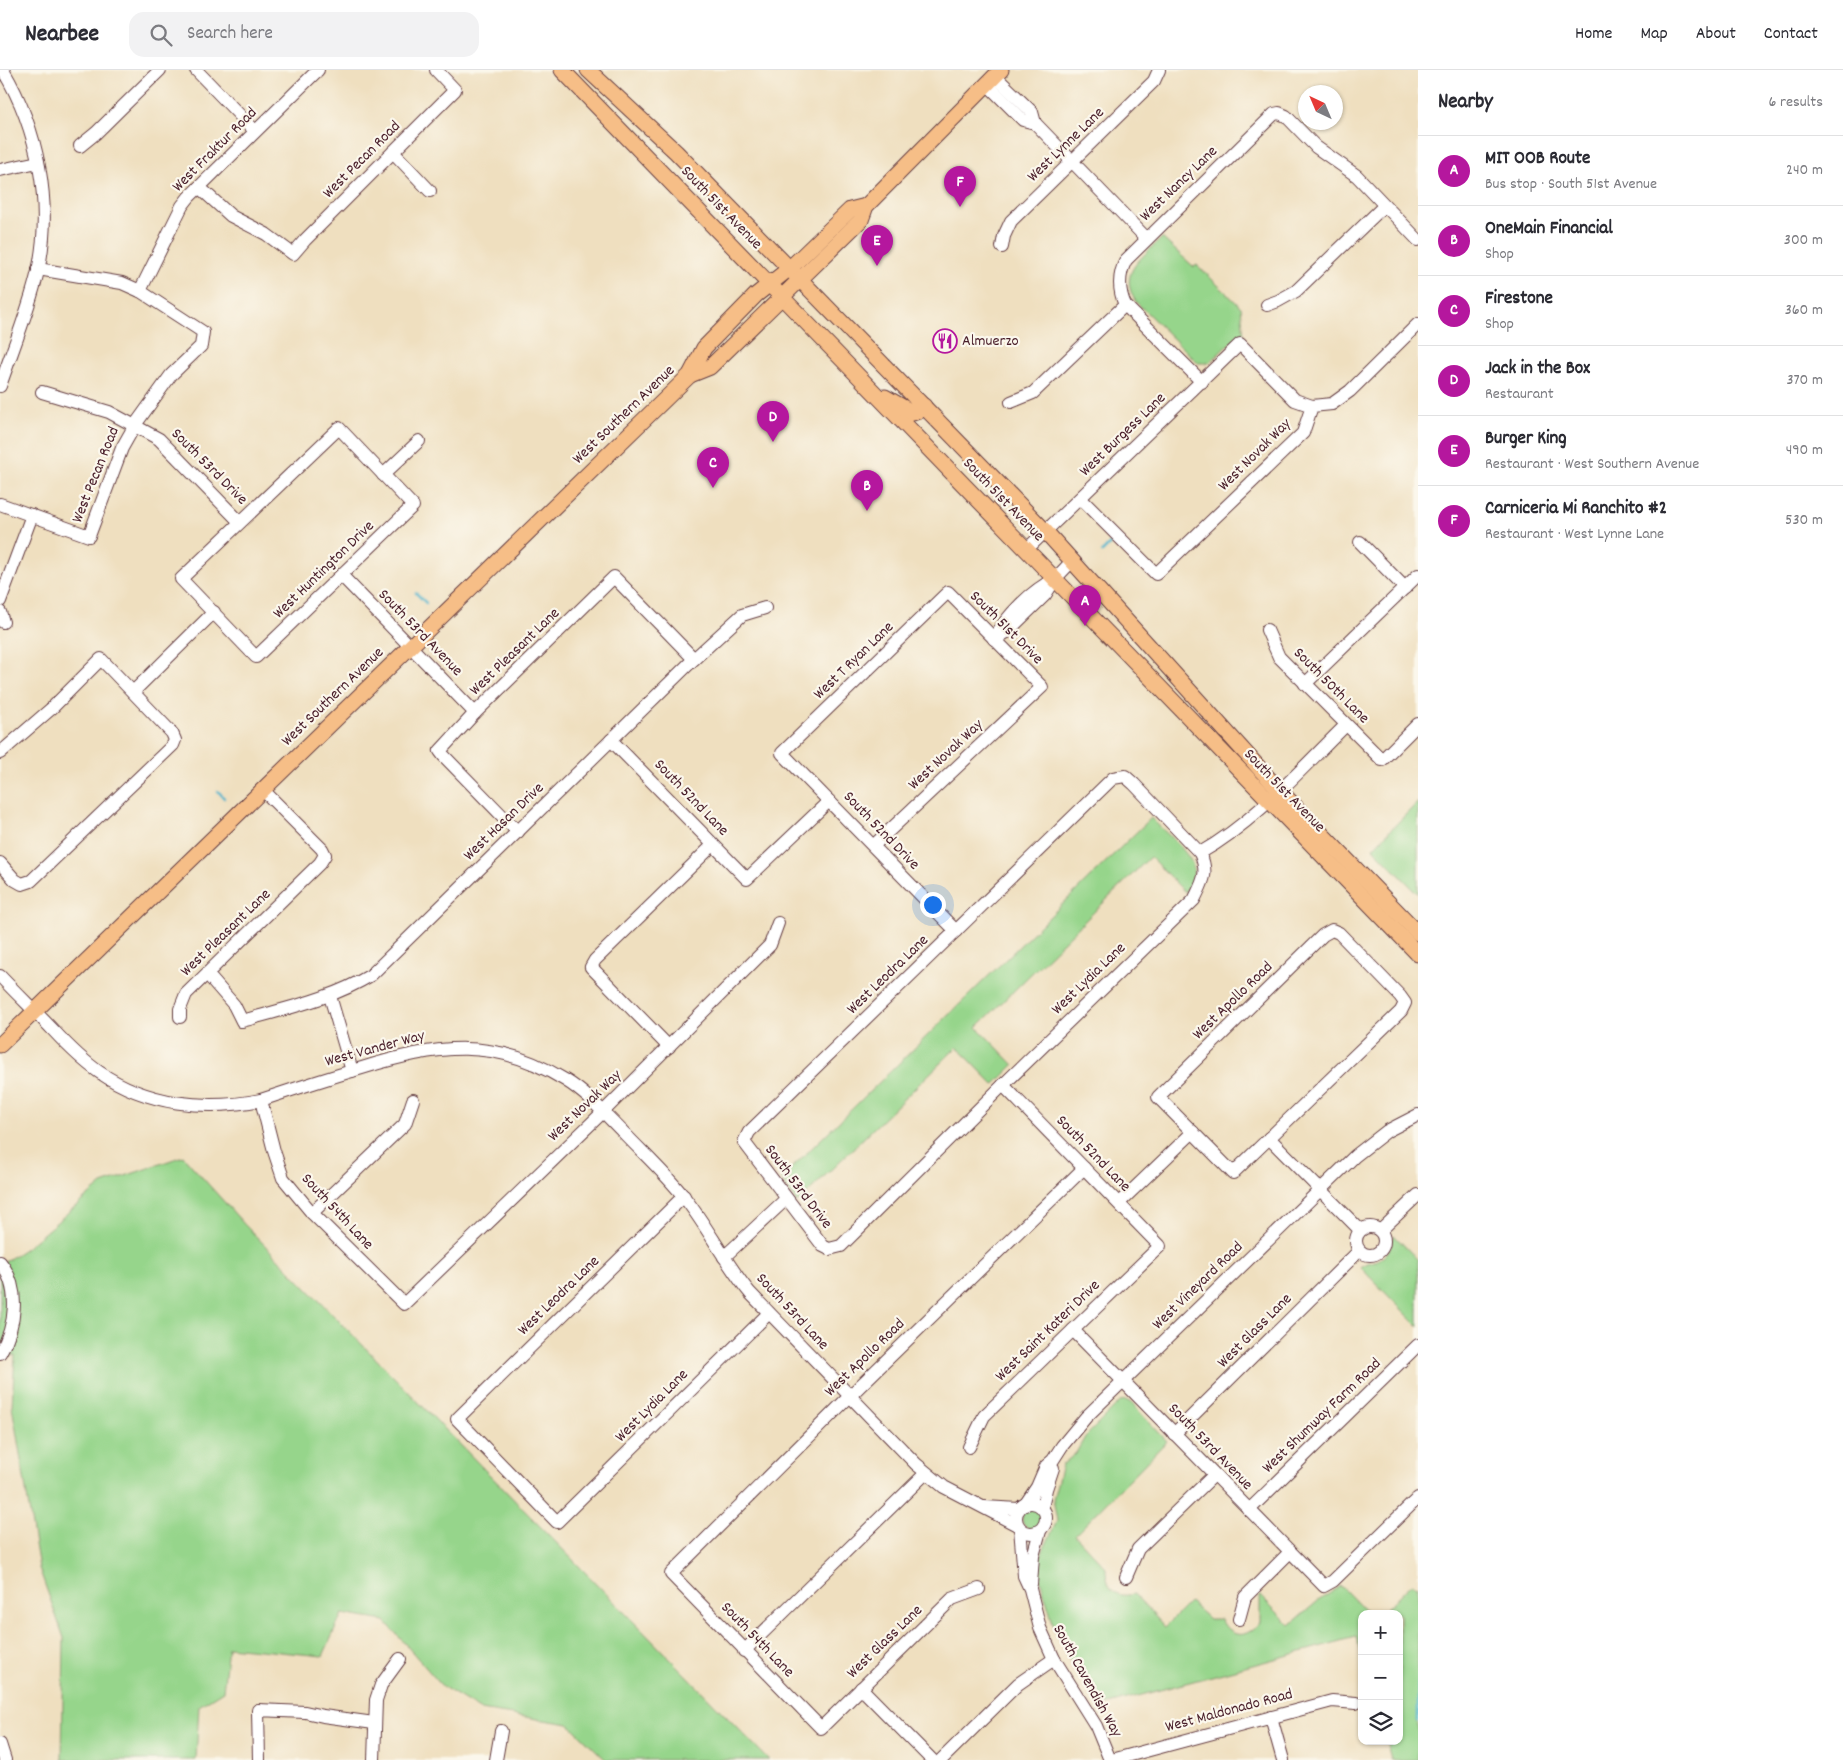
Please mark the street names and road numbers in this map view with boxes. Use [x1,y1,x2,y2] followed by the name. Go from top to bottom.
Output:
[167,102,263,198] street label: West Fraktur Road
[1022,102,1110,188] street label: West Lynne Lane
[318,116,406,204] street label: West Pecan Road
[1135,141,1223,227] street label: West Nancy Lane
[675,161,767,255] street label: South 51st Avenue
[568,360,680,470] street label: West Southern Avenue
[1075,388,1171,482] street label: West Burgess Lane
[1213,413,1297,497] street label: West Novak Way
[165,423,253,511] street label: South 53rd Drive
[66,424,126,526] street label: West Pecan Road
[957,453,1049,547] street label: South 51st Avenue
[268,515,380,625] street label: West Huntington Drive
[372,584,468,682] street label: South 53rd Avenue
[964,586,1048,670] street label: South 51st Drive
[465,603,565,701] street label: West Pleasant Lane
[809,617,899,705] street label: West T Ryan Lane
[277,642,389,752] street label: West Southern Avenue
[1288,643,1374,729] street label: South 50th Lane
[903,714,989,796] street label: West Novak Way
[1238,744,1330,838] street label: South 51st Avenue
[648,754,734,842] street label: South 52nd Lane
[458,777,550,867] street label: West Hasan Drive
[837,786,925,876] street label: South 52nd Drive
[176,884,276,982] street label: West Pleasant Lane
[842,930,934,1020] street label: West Leodra Lane
[1047,938,1131,1020] street label: West Lydia Lane
[1188,957,1278,1045] street label: West Apollo Road
[323,1025,428,1073] street label: West Vander Way
[543,1064,628,1147] street label: West Novak Way
[1050,1110,1136,1198] street label: South 52nd Lane
[759,1140,837,1234] street label: South 53rd Drive
[295,1169,379,1255] street label: South 54th Lane
[1147,1237,1249,1335] street label: West Vineyard Road
[513,1251,605,1341] street label: West Leodra Lane
[750,1268,834,1356] street label: South 53rd Lane
[990,1275,1106,1387] street label: West Saint Kateri Drive
[1212,1288,1298,1374] street label: West Glass Lane
[820,1314,910,1402] street label: West Apollo Road
[1257,1353,1387,1479] street label: West Shumway Farm Road
[610,1364,694,1448] street label: West Lydia Lane
[1162,1398,1258,1496] street label: South 53rd Avenue
[715,1597,799,1683] street label: South 54th Lane
[842,1600,928,1684] street label: West Glass Lane
[1046,1620,1128,1742] street label: South Cavendish Way
[1163,1683,1295,1739] street label: West Maldonado Road

